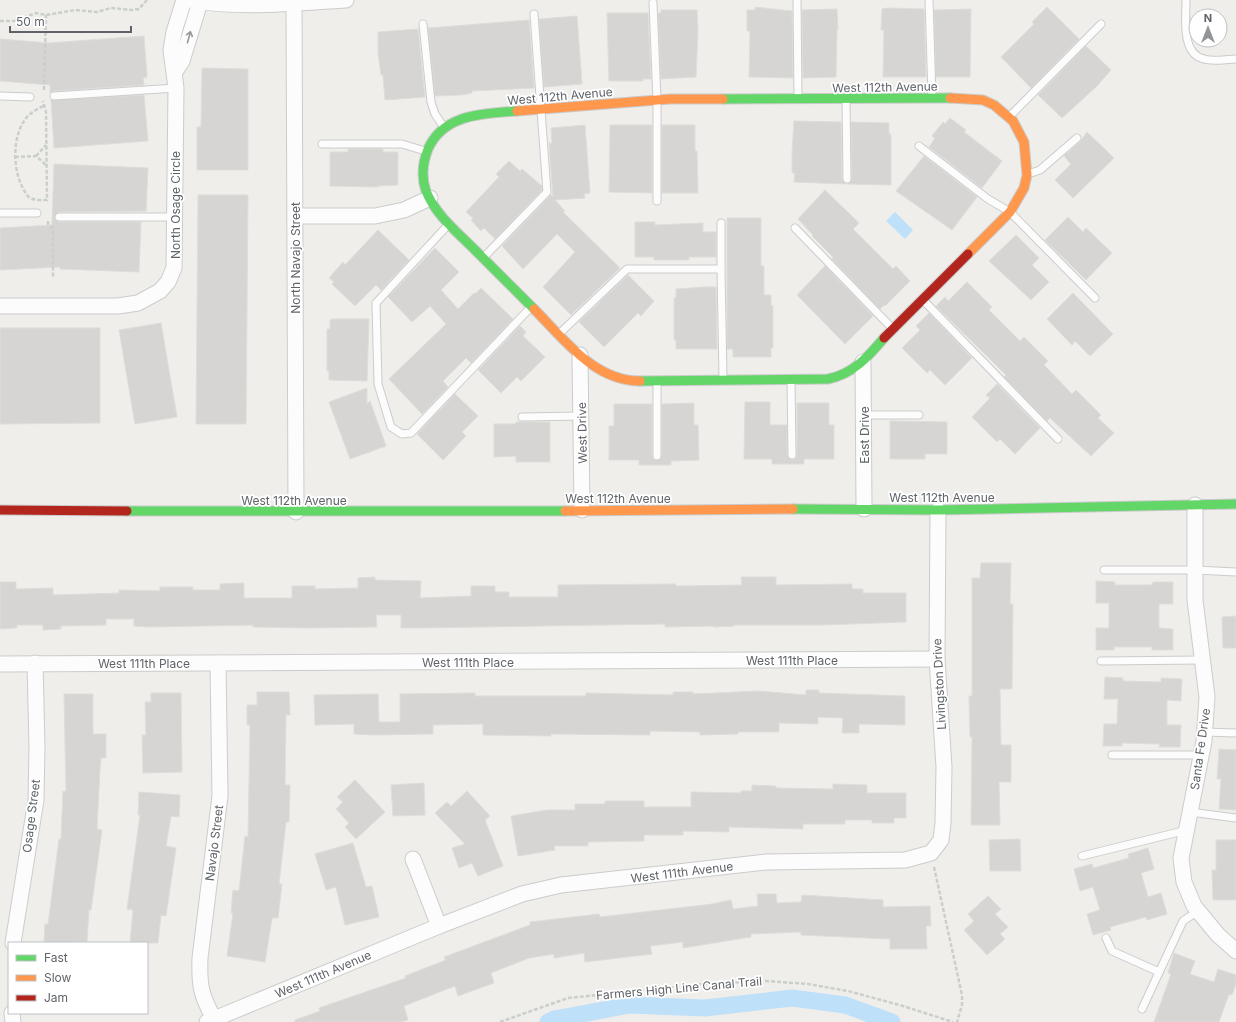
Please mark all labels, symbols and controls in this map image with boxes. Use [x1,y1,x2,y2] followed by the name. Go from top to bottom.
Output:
[10,8,131,34] scale bar
[1188,8,1228,48] north arrow
[1204,11,1212,25] text: N
[16,14,45,29] text: 50 m
[186,31,193,44] one-way arrow
[832,79,938,95] street label: West 112th Avenue
[507,84,613,108] street label: West 112th Avenue
[168,151,183,259] street label: North Osage Circle
[288,202,303,314] street label: North Navajo Street
[574,402,590,464] street label: West Drive
[857,406,872,464] street label: East Drive
[889,490,995,505] street label: West 112th Avenue
[565,491,671,506] street label: West 112th Avenue
[241,493,347,508] street label: West 112th Avenue
[929,638,949,730] street label: Livingston Drive
[746,653,838,668] street label: West 111th Place
[422,655,514,670] street label: West 111th Place
[98,656,190,671] street label: West 111th Place
[1187,707,1213,791] street label: Santa Fe Drive
[19,778,43,854] street label: Osage Street
[202,804,226,882] street label: Navajo Street
[630,858,734,886] street label: West 111th Avenue
[8,942,148,1014] legend
[273,947,373,1001] street label: West 111th Avenue
[44,950,68,965] text: Fast
[44,970,72,985] text: Slow
[595,973,763,1003] street label: Farmers High Line Canal Trail
[44,990,68,1005] text: Jam

